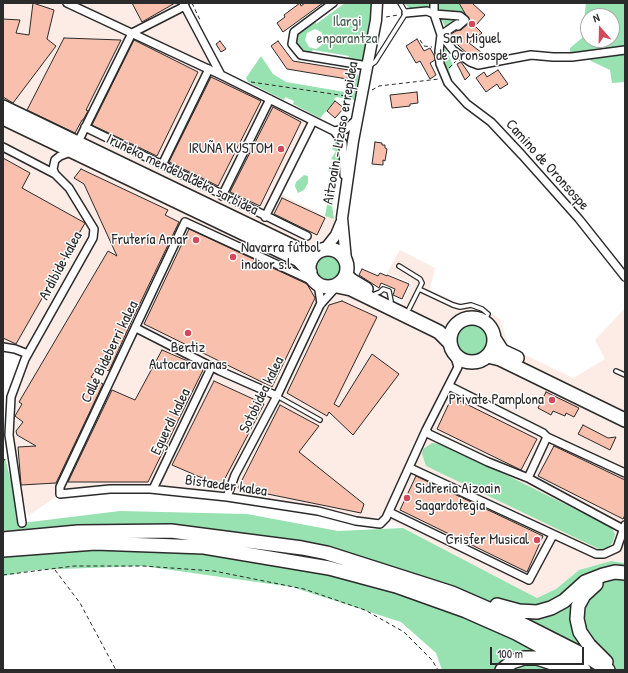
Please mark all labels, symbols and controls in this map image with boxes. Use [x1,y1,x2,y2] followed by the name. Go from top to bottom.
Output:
[580,8,620,48] north arrow
[591,10,601,25] text: N
[317,13,377,48] park label: Ilargi enparantza
[467,19,477,29] marker: San Miguel de Oronsospe
[436,30,508,65] place label: San Miguel de Oronsospe
[320,60,362,206] street label: Aitzoain - Lizaso errepidea
[501,116,593,214] street label: Camino de Oronsospe
[103,130,261,220] street label: Iruñeko mendebaldeko sarbidea
[188,140,273,158] place label: IRUÑA KUSTOM
[276,144,286,154] marker: IRUÑA KUSTOM
[35,229,87,303] street label: Ardibide kalea
[112,231,188,249] place label: Frutería Amar
[191,235,201,245] marker: Frutería Amar
[241,239,320,274] place label: Navarra fútbol indoor s.l
[228,252,238,262] marker: Navarra fútbol indoor s.l
[78,298,142,406] street label: Calle Bideberri kalea
[183,328,193,338] marker: Bertiz Autocaravanas
[149,339,227,374] place label: Bertiz Autocaravanas
[236,354,288,436] street label: Sotobidea kalea
[147,386,195,458] street label: Eguerdi kalea
[449,391,544,409] place label: Private Pamplona
[547,395,557,405] marker: Private Pamplona
[184,471,268,501] street label: Bistaeder kalea
[415,480,500,515] place label: Sidreria Aizoain Sagardotegia
[402,493,412,503] marker: Sidreria Aizoain Sagardotegia
[446,531,529,549] place label: Crisfer Musical
[532,535,542,545] marker: Crisfer Musical
[492,639,586,665] scale bar
[497,645,523,662] text: 100 m

